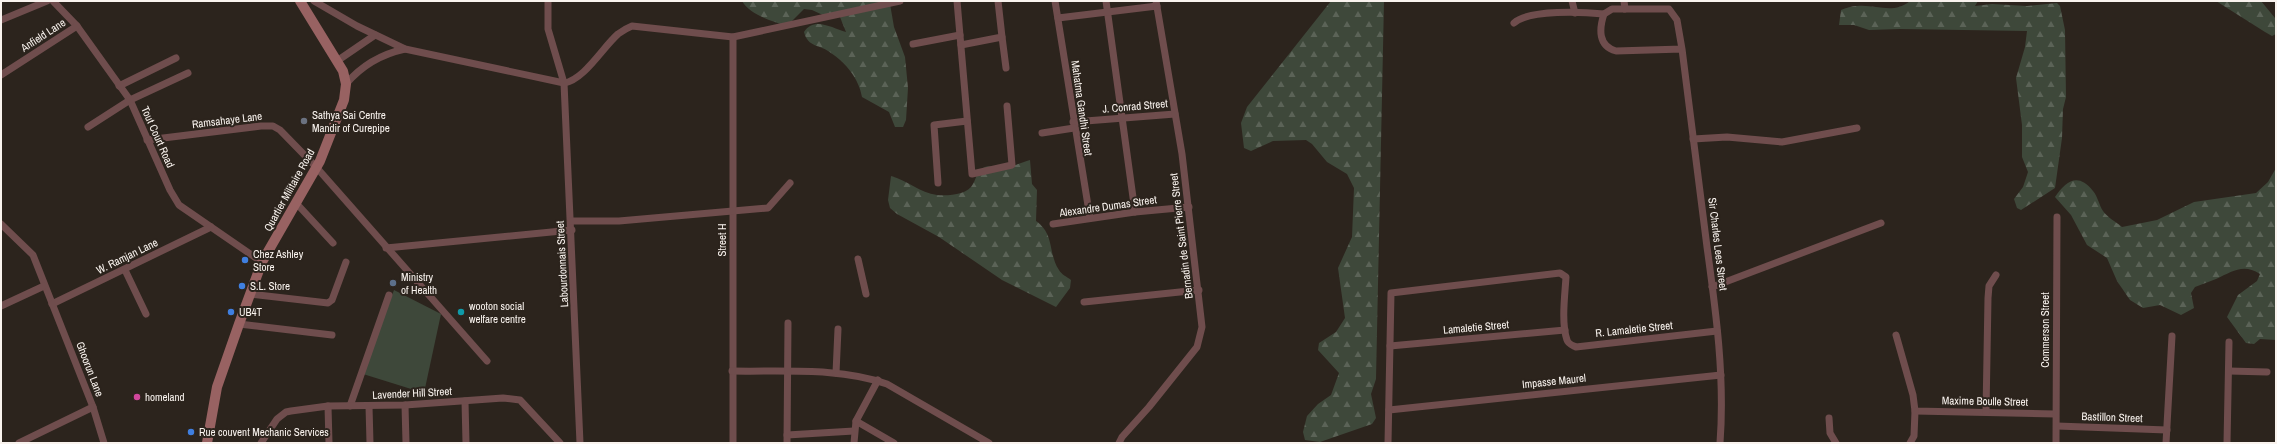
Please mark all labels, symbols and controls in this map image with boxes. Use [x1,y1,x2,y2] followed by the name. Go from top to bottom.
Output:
[17,15,68,55] street label: Anfield Lane
[1068,59,1096,157] street label: Mahatma Gandhi Street
[1102,96,1169,116] street label: J. Conrad Street
[138,104,178,170] street label: Tout Court Road
[312,108,390,135] place label: Sathya Sai Centre Mandir of Curepipe
[191,109,263,131] street label: Ramsahaye Lane
[299,116,309,126] marker: Sathya Sai Centre Mandir of Curepipe
[261,146,317,234] street label: Quartier Militaire Road
[1166,172,1196,300] street label: Bernadin de Saint Pierre Street
[1057,192,1158,220] street label: Alexandre Dumas Street
[1705,197,1731,292] street label: Sir Charles Lees Street
[553,220,571,308] street label: Labourdonnais Street
[715,223,729,257] street label: Street H
[94,235,160,277] street label: W. Ramjan Lane
[253,247,304,274] place label: Chez Ashley Store
[240,255,250,265] marker: Chez Ashley Store
[401,270,437,297] place label: Ministry of Health
[388,278,398,288] marker: Ministry of Health
[250,279,290,293] place label: S.L. Store
[237,281,247,291] marker: S.L. Store
[2038,292,2052,368] street label: Commerson Street
[469,299,526,326] place label: wooton social welfare centre
[239,305,263,319] place label: UB4T
[226,307,236,317] marker: UB4T
[456,307,466,317] marker: wooton social welfare centre
[1442,317,1510,337] street label: Lamaletie Street
[1595,318,1674,340] street label: R. Lamaletie Street
[73,340,107,398] street label: Ghoorun Lane
[1521,371,1587,391] street label: Impasse Maurel
[372,384,453,402] street label: Lavender Hill Street
[145,390,185,404] place label: homeland
[132,392,142,402] marker: homeland
[1942,393,2029,409] street label: Maxime Boulle Street
[2081,409,2143,425] street label: Bastillon Street
[199,425,329,439] place label: Rue couvent Mechanic Services
[186,427,196,437] marker: Rue couvent Mechanic Services

